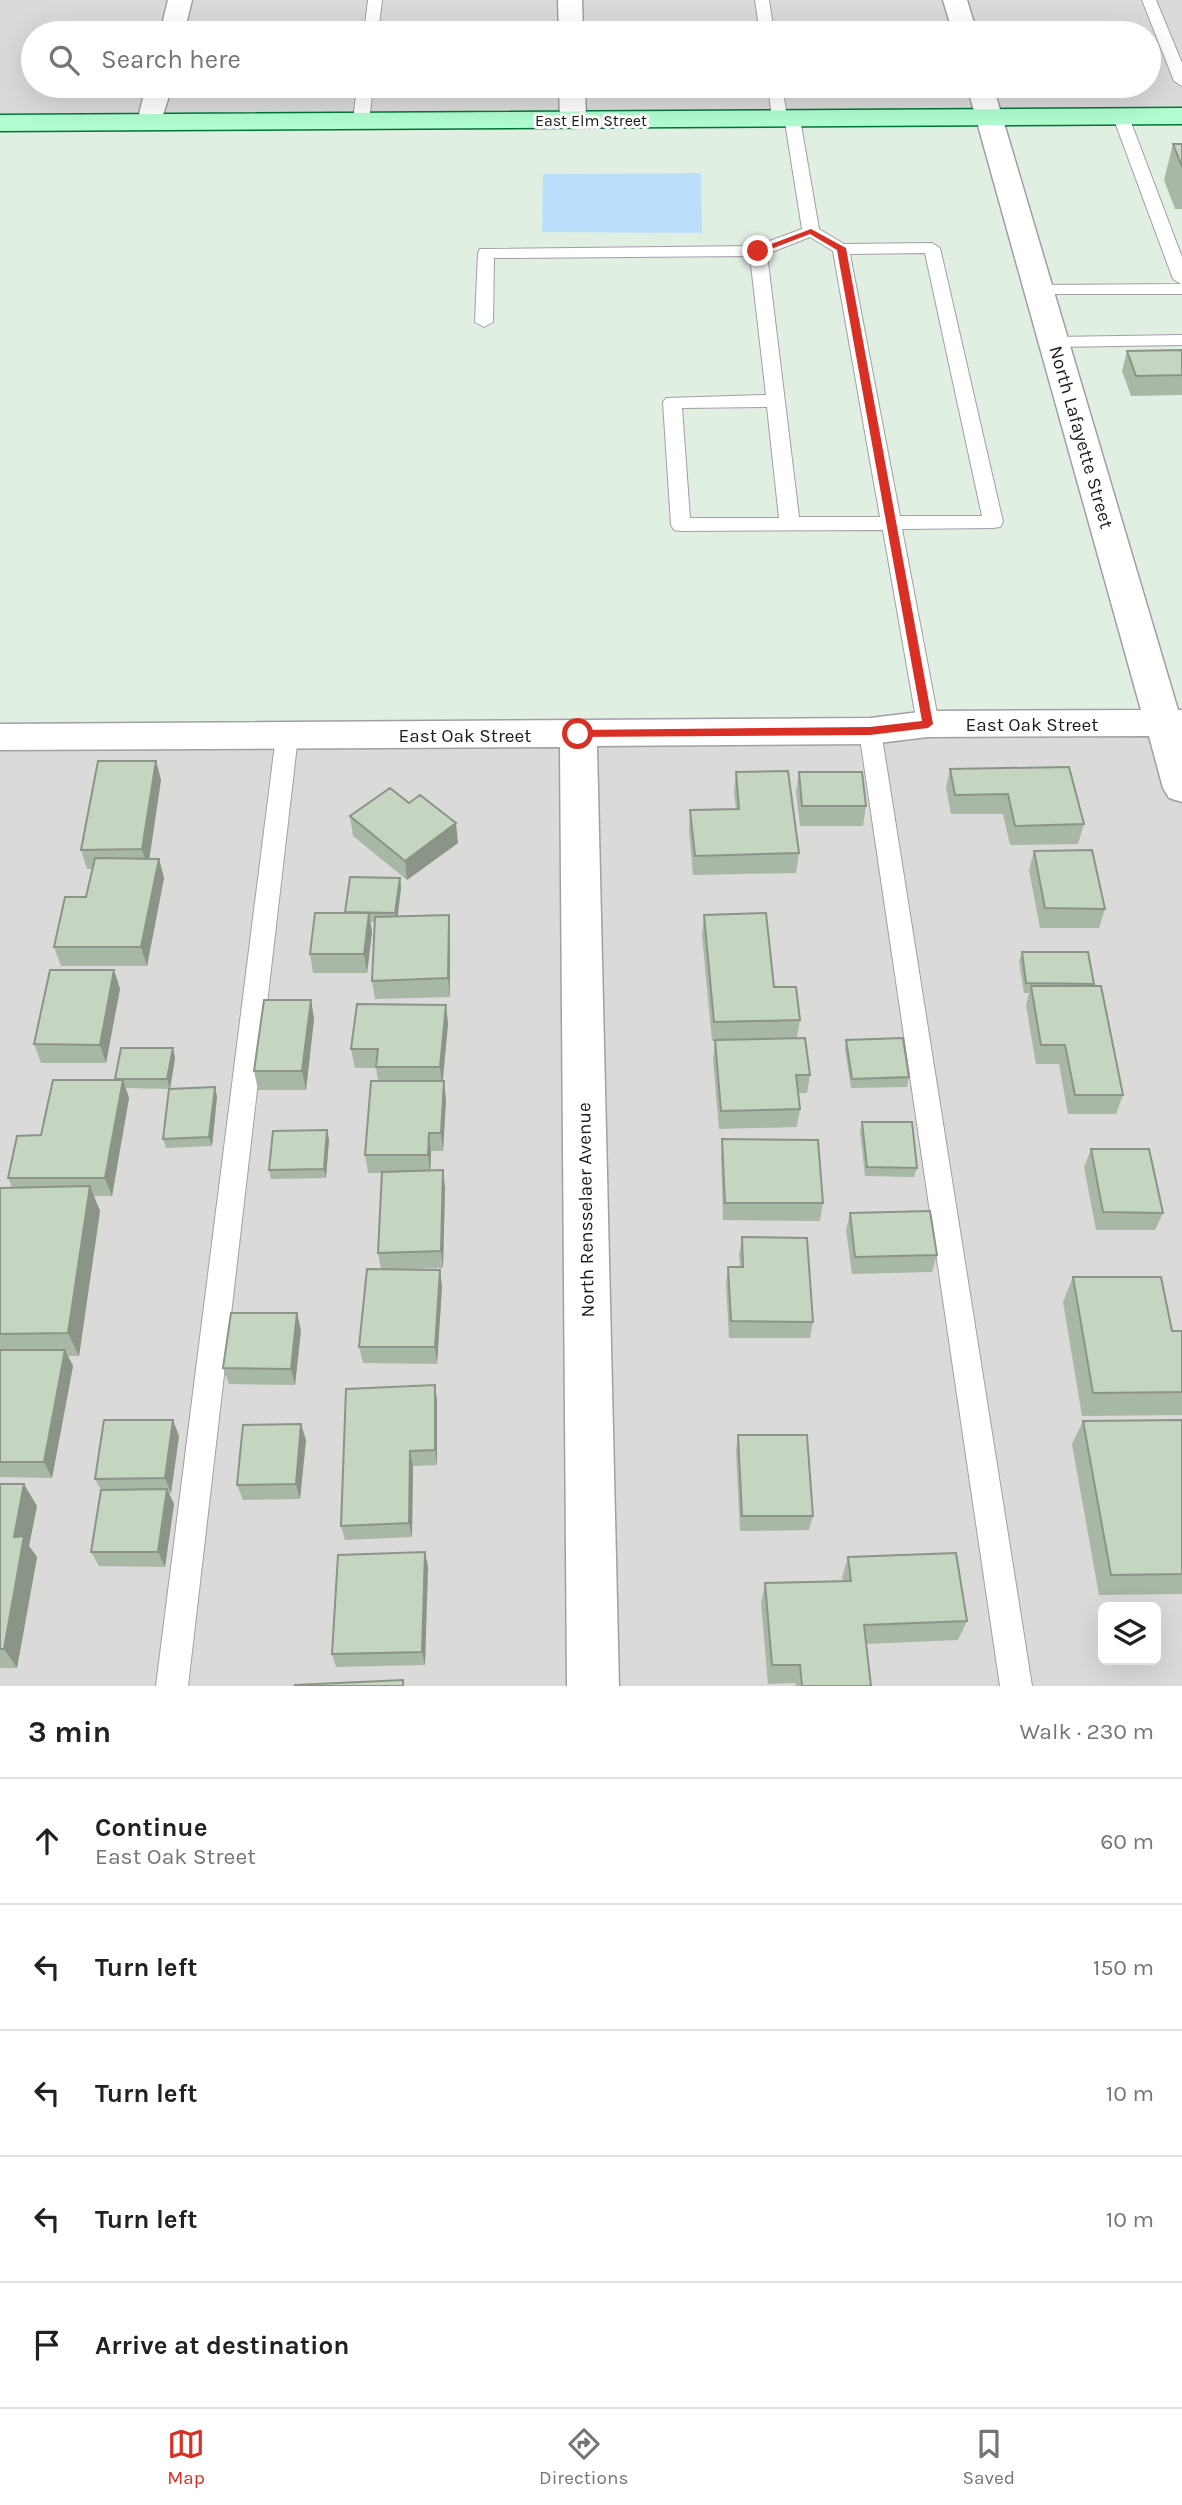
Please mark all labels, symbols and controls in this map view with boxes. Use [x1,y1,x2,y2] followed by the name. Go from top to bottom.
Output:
[21,21,1161,98] search box
[45,41,83,79] icon: search
[101,44,241,75] text: Search here
[535,111,647,130] street label: East Elm Street
[742,235,773,266] route end
[1044,343,1118,531] street label: North Lafayette Street
[966,714,1098,736] street label: East Oak Street
[562,718,593,749] route start
[399,725,531,747] street label: East Oak Street
[573,1102,599,1318] street label: North Rensselaer Avenue
[1098,1602,1161,1665] map controls
[1098,1602,1161,1665] button: layers
[28,1714,111,1750] text: 3 min
[1020,1718,1154,1745] text: Walk · 230 m
[95,1812,207,1843] text: Continue
[28,1822,66,1860] icon: ahead
[1100,1828,1154,1855] text: 60 m
[95,1843,256,1870] text: East Oak Street
[28,1948,66,1986] icon: left
[95,1952,197,1983] text: Turn left
[1093,1954,1154,1981] text: 150 m
[28,2074,66,2112] icon: left
[95,2078,197,2109] text: Turn left
[1106,2080,1154,2107] text: 10 m
[28,2200,66,2238] icon: left
[95,2204,197,2235] text: Turn left
[1106,2206,1154,2233] text: 10 m
[28,2326,66,2364] icon: arrive
[95,2330,349,2361] text: Arrive at destination
[167,2425,205,2489] tab: Map
[539,2425,628,2489] tab: Directions
[962,2425,1015,2489] tab: Saved

